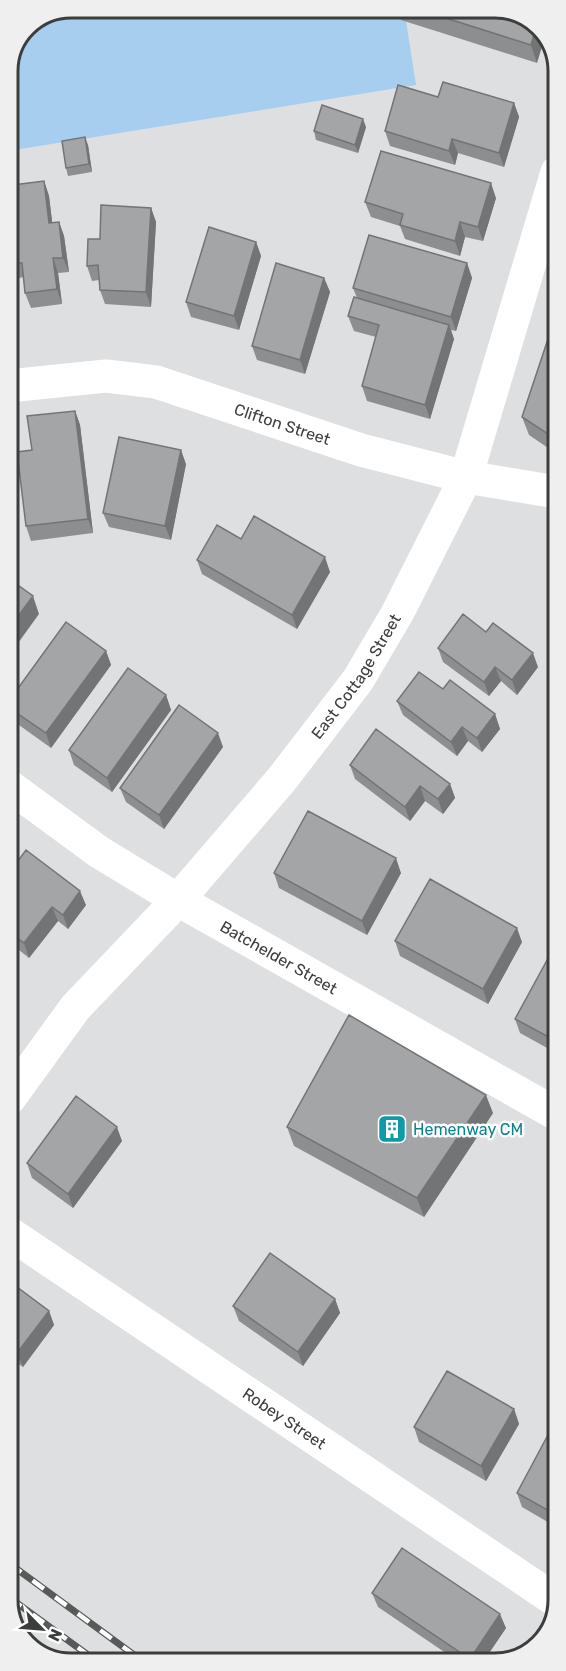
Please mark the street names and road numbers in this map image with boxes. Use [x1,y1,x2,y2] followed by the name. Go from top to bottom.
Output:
[232,399,333,449] street label: Clifton Street
[307,610,404,742] street label: East Cottage Street
[217,916,341,998] street label: Batchelder Street
[239,1383,330,1453] street label: Robey Street

